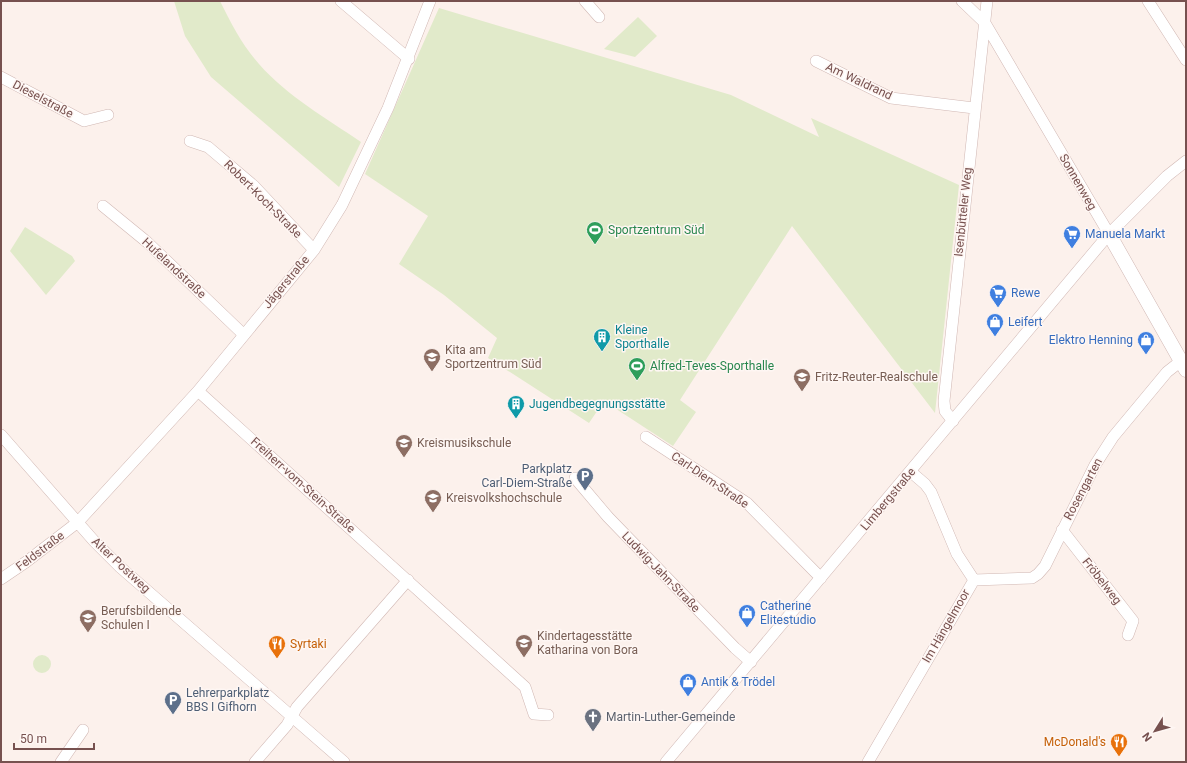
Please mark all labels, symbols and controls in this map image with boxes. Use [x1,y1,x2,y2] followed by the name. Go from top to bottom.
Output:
[824,59,894,103] street label: Am Waldrand
[10,77,76,121] street label: Dieselstraße
[1056,152,1100,212] street label: Sonnenweg
[221,157,305,241] street label: Robert-Koch-Straße
[951,167,975,257] street label: Isenbütteler Weg
[585,220,605,245] sports icon: Sportzentrum Süd
[608,223,704,237] place label: Sportzentrum Süd
[1062,224,1082,249] supermarket icon: Manuela Markt
[1085,227,1165,241] place label: Manuela Markt
[139,235,209,301] street label: Hufelandstraße
[260,253,312,311] street label: Jägerstraße
[988,283,1008,308] supermarket icon: Rewe
[1011,286,1040,300] place label: Rewe
[985,312,1005,337] shop icon: Leifert
[1008,315,1042,329] place label: Leifert
[615,323,669,351] place label: Kleine Sporthalle
[592,327,612,352] building icon: Kleine Sporthalle
[1136,330,1156,355] shop icon: Elektro Henning
[1049,333,1133,347] place label: Elektro Henning
[445,343,541,371] place label: Kita am Sportzentrum Süd
[422,347,442,372] school or university icon: Kita am Sportzentrum Süd
[627,356,647,381] sports icon: Alfred-Teves-Sporthalle
[650,359,774,373] place label: Alfred-Teves-Sporthalle
[792,367,812,392] school or university icon: Fritz-Reuter-Realschule
[815,370,938,384] place label: Fritz-Reuter-Realschule
[506,394,526,419] building icon: Jugendbegegnungsstätte
[529,397,665,411] place label: Jugendbegegnungsstätte
[394,433,414,458] school or university icon: Kreismusikschule
[248,434,358,536] street label: Freiherr-vom-Stein-Straße
[417,436,511,450] place label: Kreismusikschule
[669,449,751,511] street label: Carl-Diem-Straße
[1061,456,1105,522] street label: Rosengarten
[481,462,572,490] place label: Parkplatz Carl-Diem-Straße
[858,465,918,533] street label: Limbergstraße
[575,466,595,491] parking icon: Parkplatz Carl-Diem-Straße
[423,488,443,513] school or university icon: Kreisvolkshochschule
[446,491,562,505] place label: Kreisvolkshochschule
[13,528,67,574] street label: Feldstraße
[619,529,703,615] street label: Ludwig-Jahn-Straße
[89,534,153,596] street label: Alter Postweg
[1079,555,1125,607] street label: Fröbelweg
[919,587,973,665] street label: Im Hängelmoor
[760,599,816,627] place label: Catherine Elitestudio
[737,603,757,628] shop icon: Catherine Elitestudio
[101,604,181,632] place label: Berufsbildende Schulen I
[78,608,98,633] school or university icon: Berufsbildende Schulen I
[537,629,638,657] place label: Kindertagesstätte Katharina von Bora
[514,633,534,658] school or university icon: Kindertagesstätte Katharina von Bora
[267,634,287,659] restaurant icon: Syrtaki
[290,637,327,651] place label: Syrtaki
[678,672,698,697] shop icon: Antik & Trödel
[701,675,775,689] place label: Antik & Trödel
[186,686,269,714] place label: Lehrerparkplatz BBS I Gifhorn
[163,690,183,715] parking icon: Lehrerparkplatz BBS I Gifhorn
[583,707,603,732] church icon: Martin-Luther-Gemeinde
[606,710,735,724] place label: Martin-Luther-Gemeinde
[1135,711,1175,751] north arrow
[14,725,94,751] scale bar
[1140,730,1155,744] text: N
[20,732,47,746] text: 50 m
[1109,732,1129,757] restaurant icon: McDonald's
[1044,735,1106,749] place label: McDonald's

